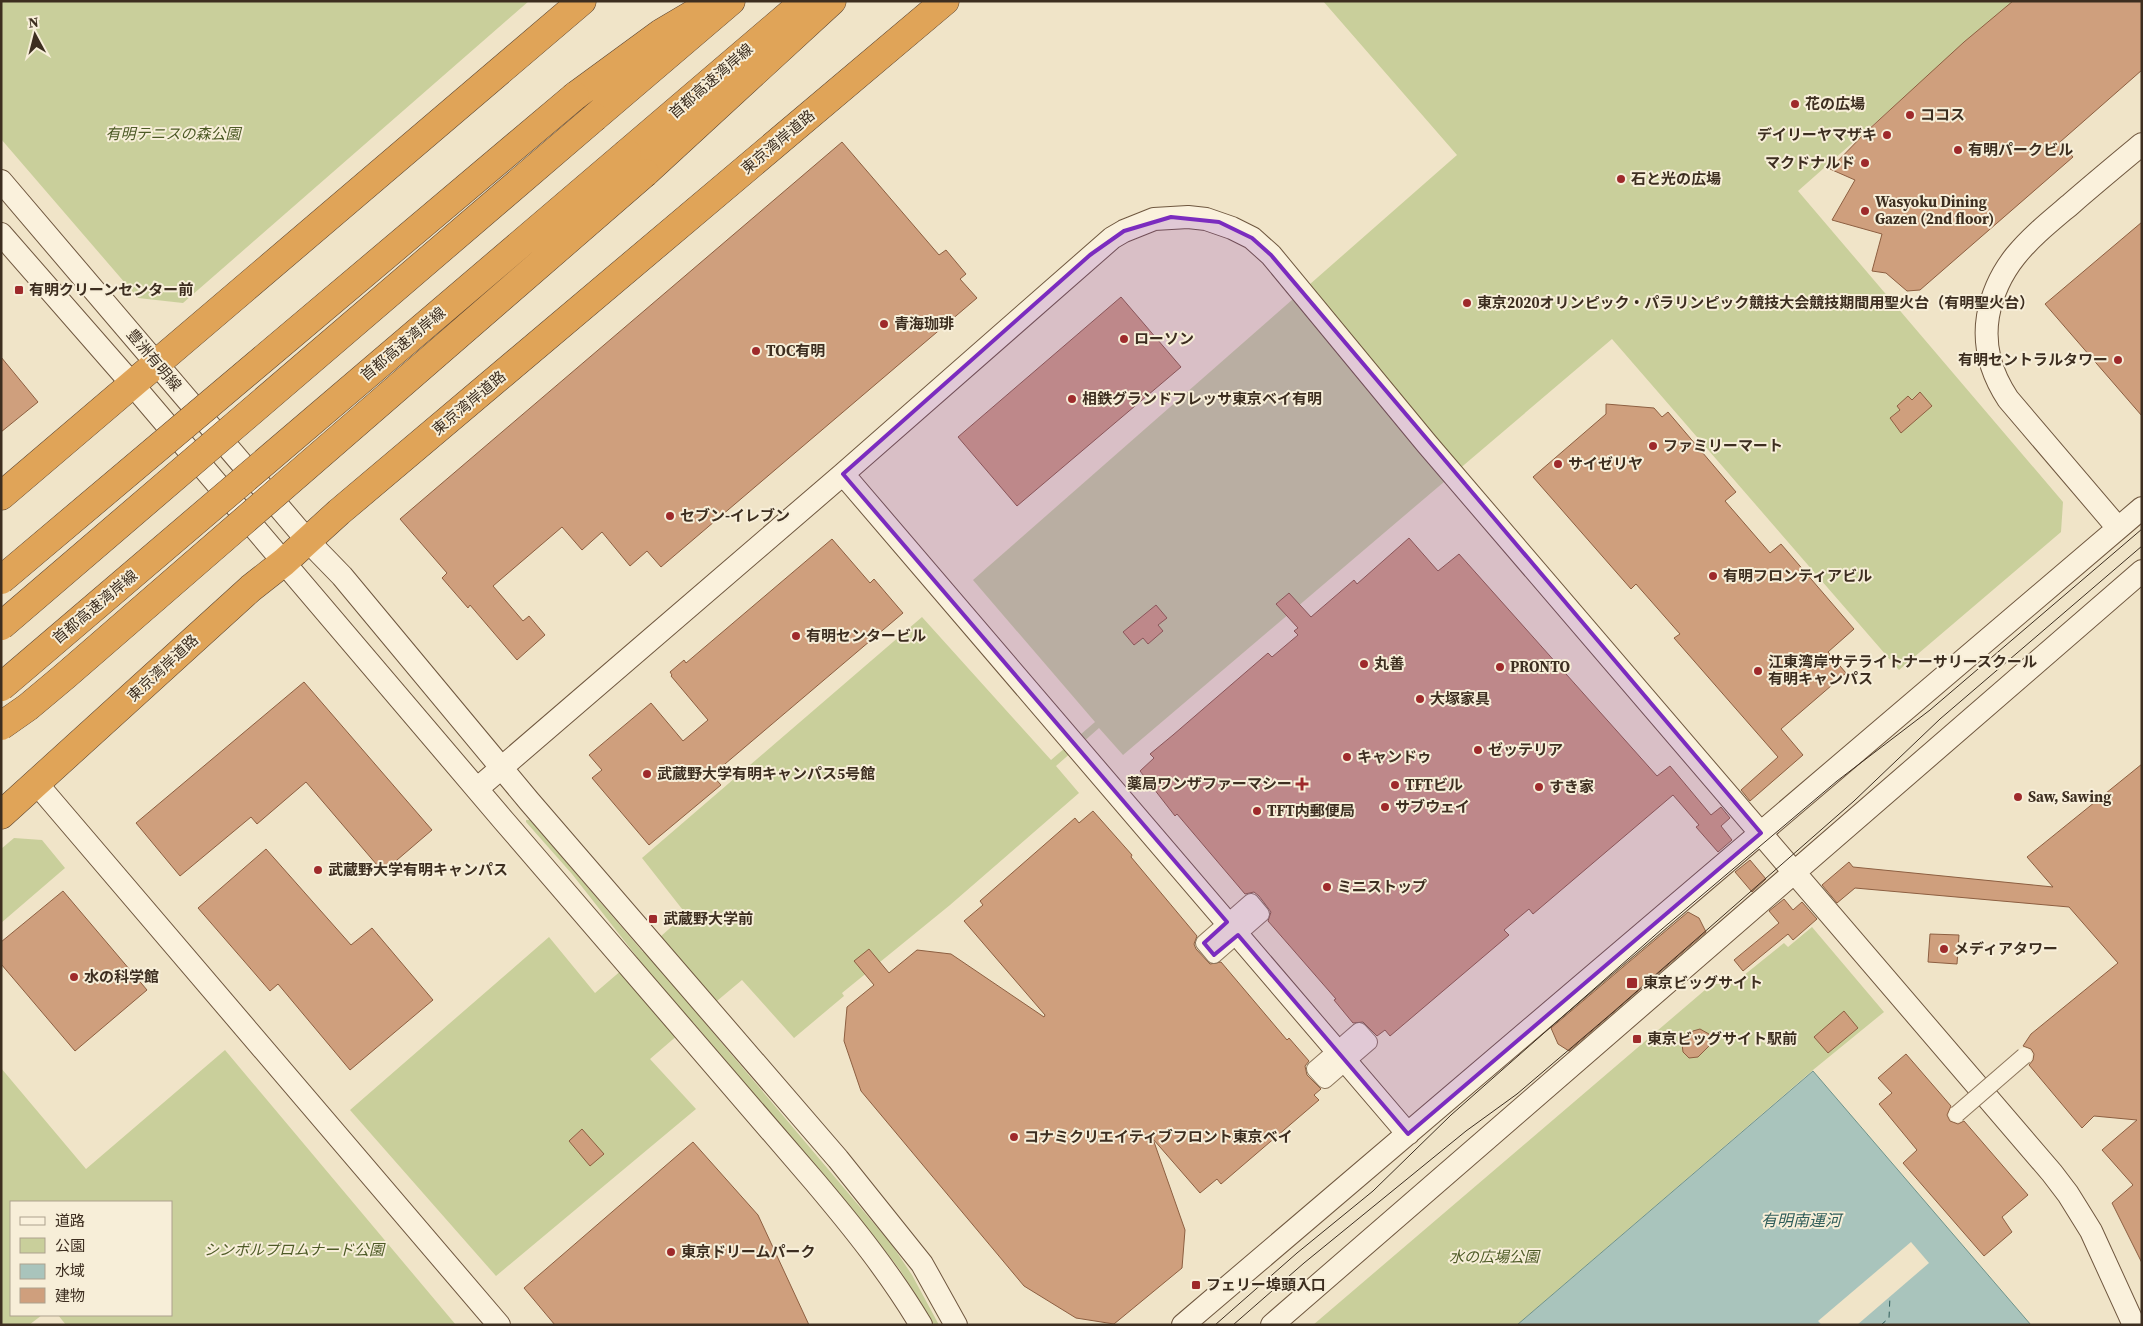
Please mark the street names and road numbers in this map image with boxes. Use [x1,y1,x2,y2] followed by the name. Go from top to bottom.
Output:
[664,38,757,123] street label: 首都高速湾岸線
[736,105,819,179] street label: 東京湾岸道路
[356,302,450,385] street label: 首都高速湾岸線
[122,324,187,395] street label: 豊洲有明線
[427,366,510,440] street label: 東京湾岸道路
[48,565,142,648] street label: 首都高速湾岸線
[123,629,203,706] street label: 東京湾岸道路

